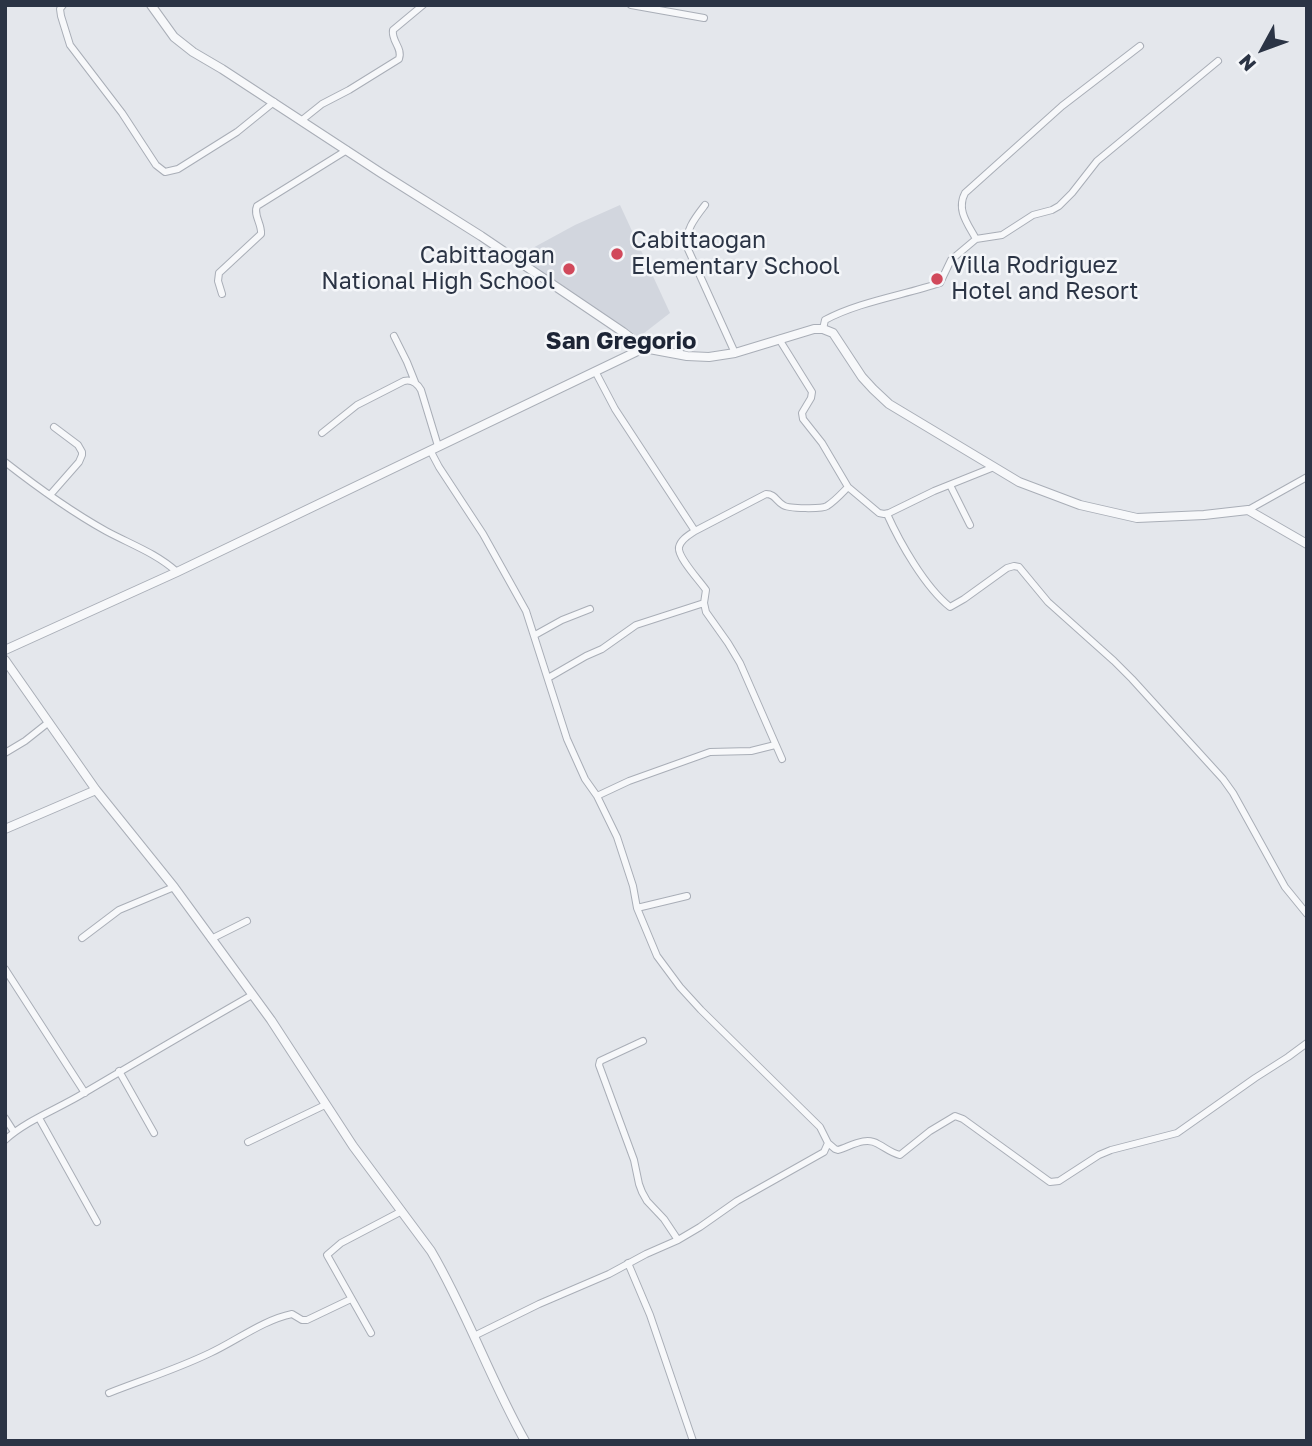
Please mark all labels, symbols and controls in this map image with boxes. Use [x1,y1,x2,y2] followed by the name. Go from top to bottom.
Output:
[1228,14,1298,84] north arrow
[1233,50,1260,76] text: N
[631,227,840,281] place label: Cabittaogan Elementary School
[321,242,555,296] place label: Cabittaogan National High School
[609,246,625,262] marker: Cabittaogan Elementary School
[951,252,1138,306] place label: Villa Rodriguez Hotel and Resort
[561,261,577,277] marker: Cabittaogan National High School
[929,271,945,287] marker: Villa Rodriguez Hotel and Resort
[546,327,696,355] district label: San Gregorio

